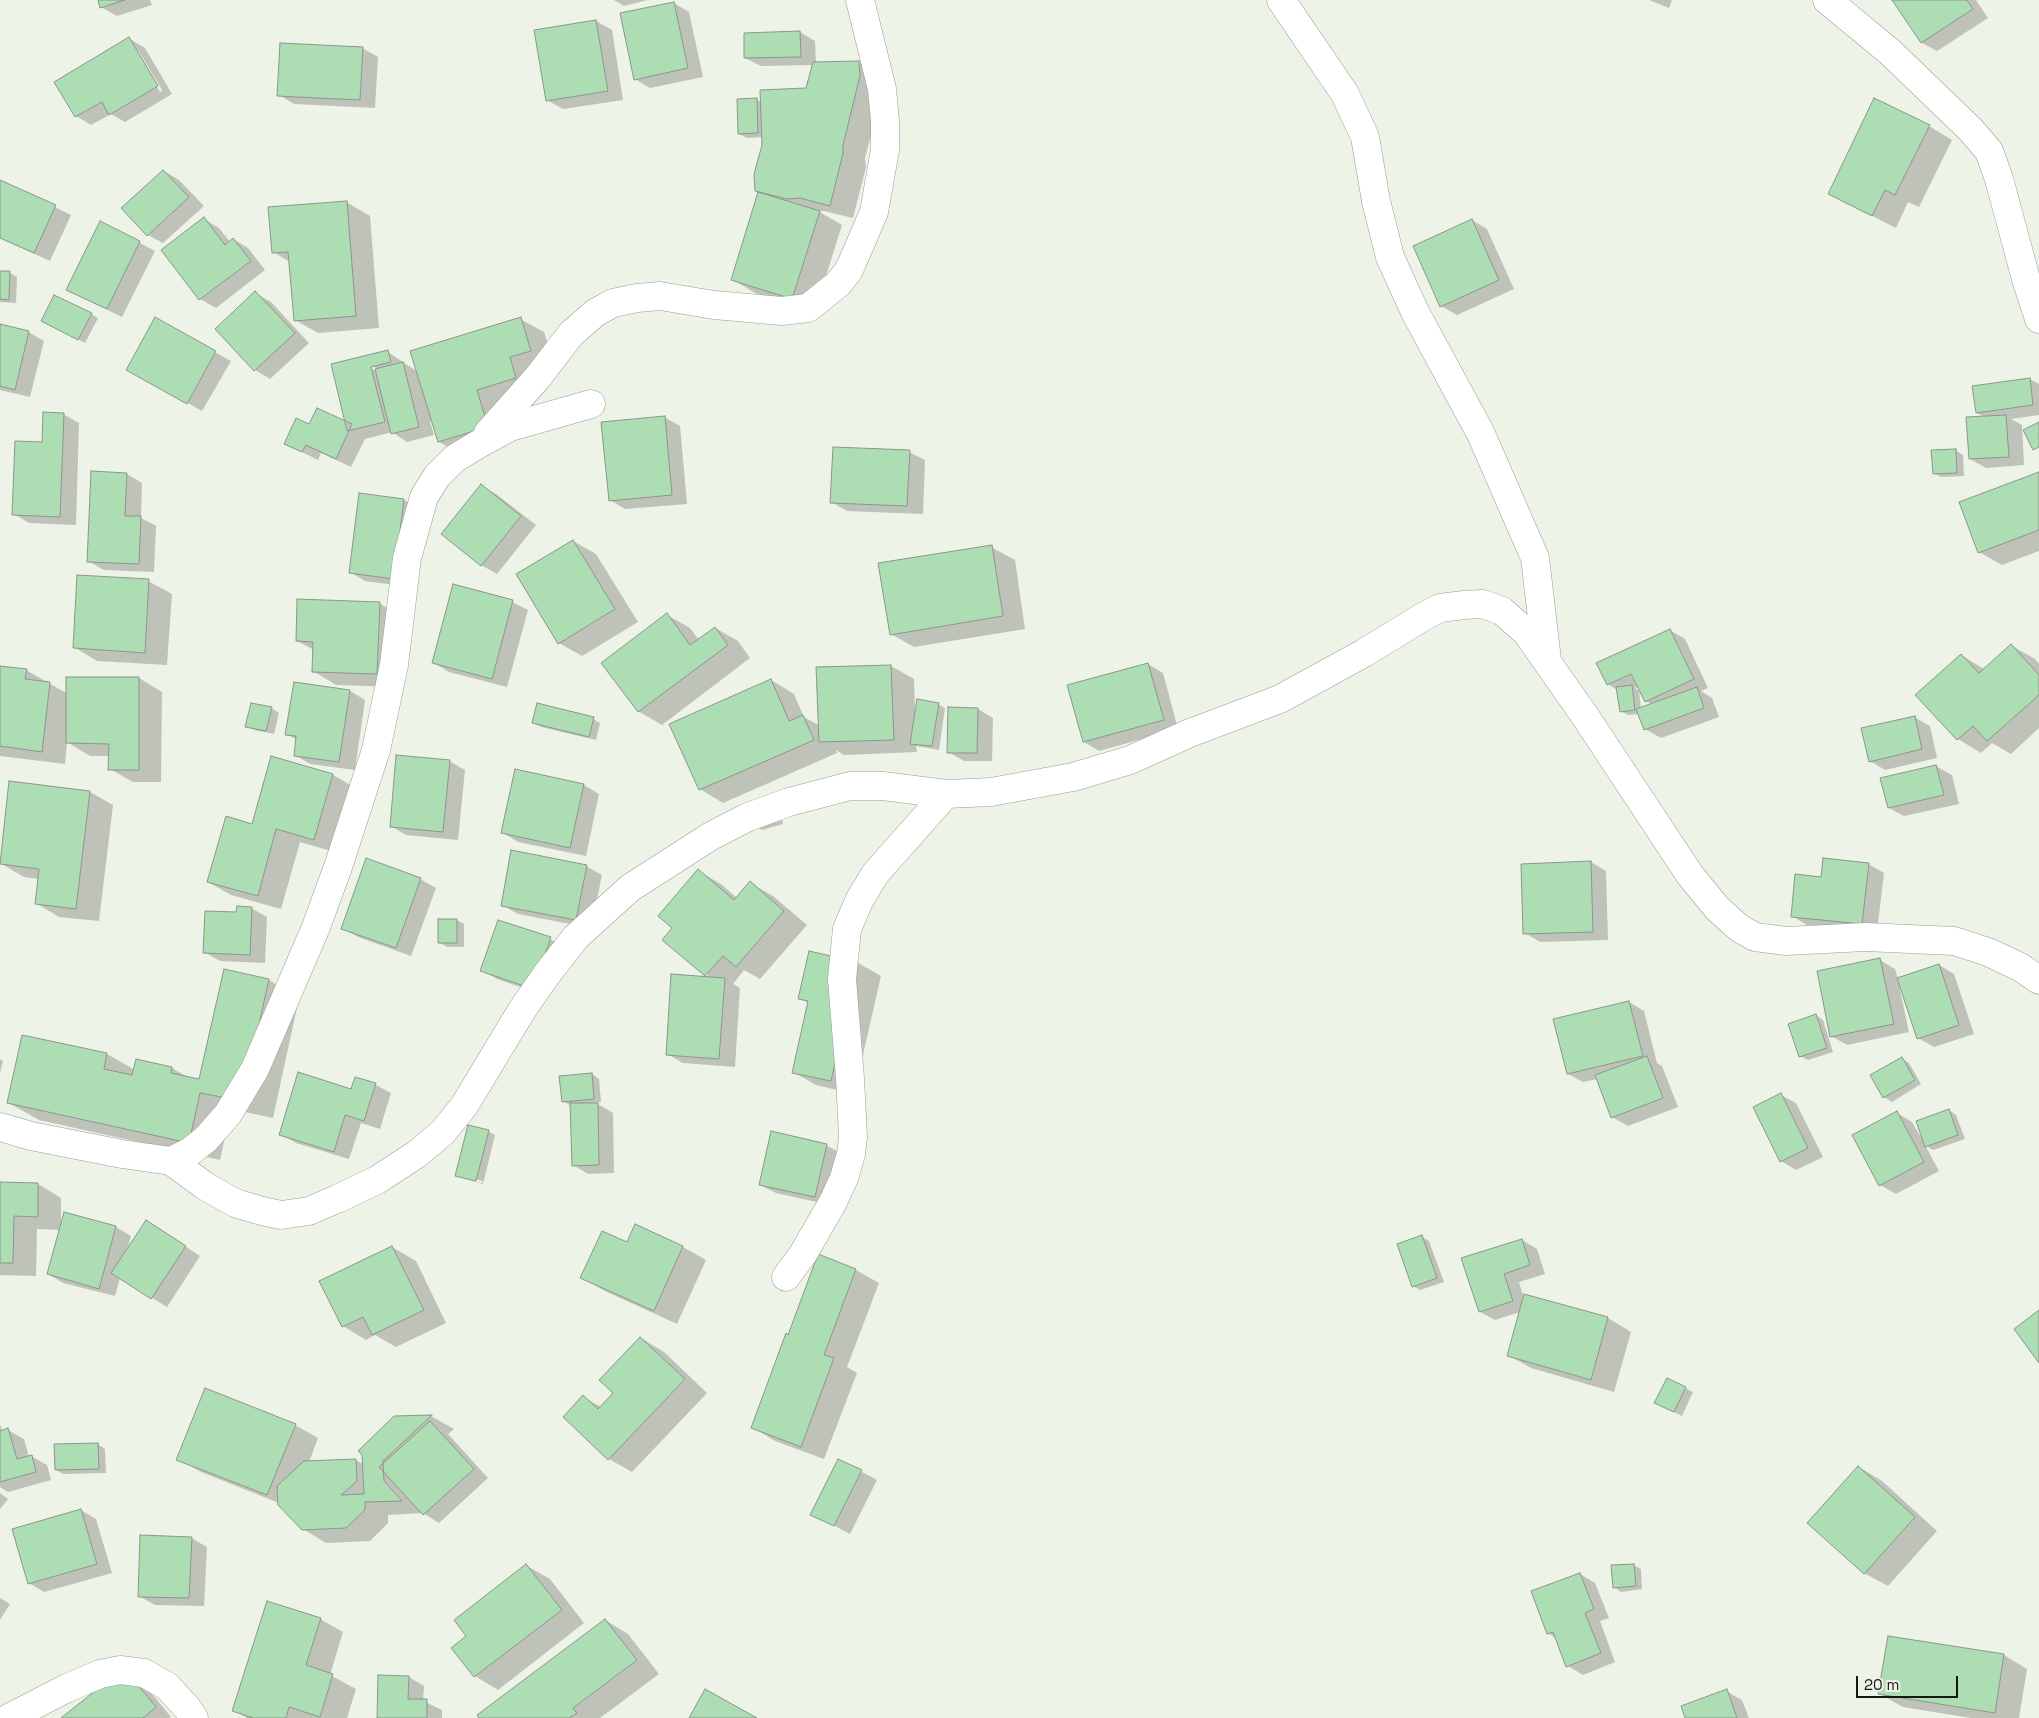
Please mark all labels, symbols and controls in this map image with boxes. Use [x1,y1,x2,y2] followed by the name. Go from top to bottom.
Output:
[1859,1666,1962,1698] scale bar
[1864,1675,1899,1694] text: 20 m

